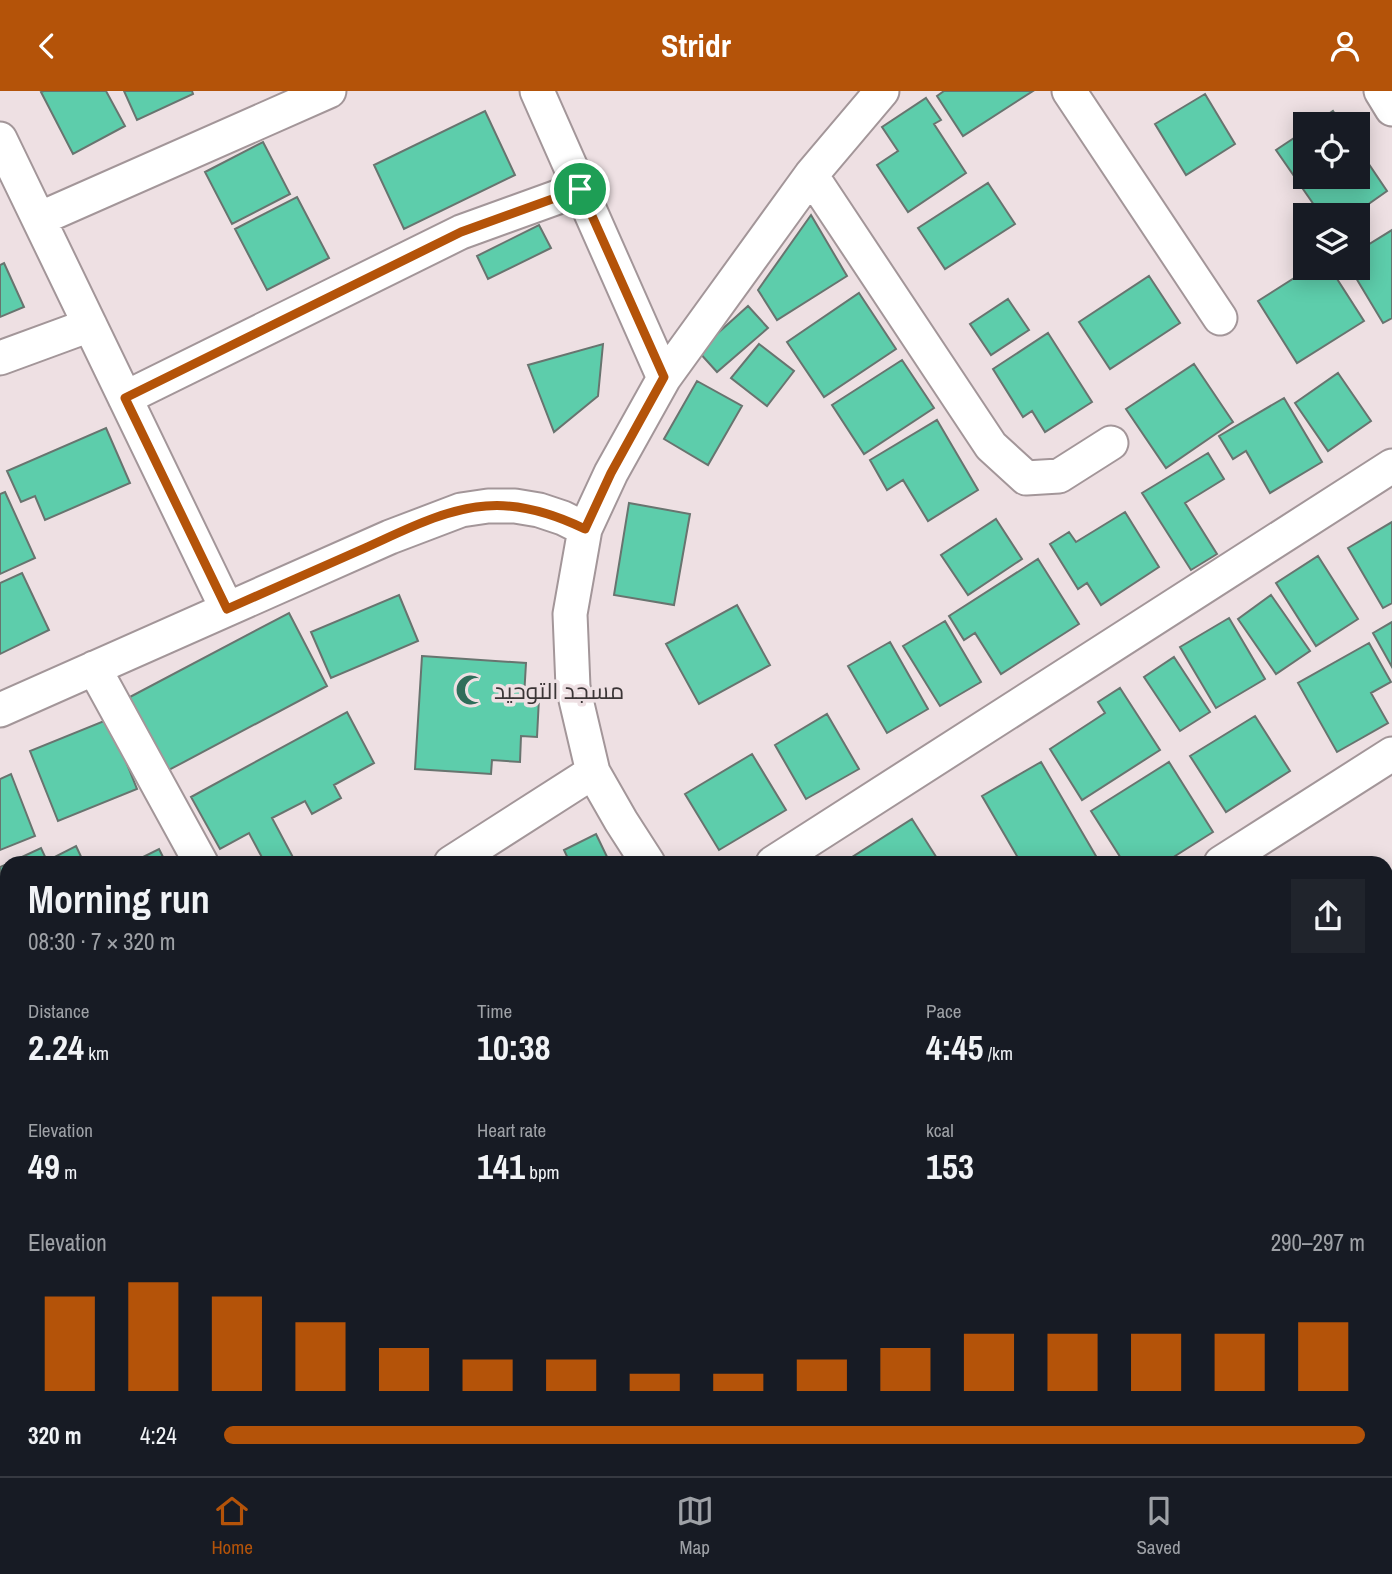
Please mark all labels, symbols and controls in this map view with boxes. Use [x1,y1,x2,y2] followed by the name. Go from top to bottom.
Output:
[661,24,731,67] text: Stridr
[28,27,66,65] icon: back
[1326,27,1364,65] icon: person
[1293,112,1370,280] map controls
[1293,112,1370,189] button: locate
[550,159,610,219] pin
[561,170,599,208] icon: arrive
[1293,203,1370,280] button: layers
[454,673,488,707] mosque icon: مسجد التوحيد
[494,675,624,706] place label: مسجد التوحيد
[28,874,210,925] text: Morning run
[1291,879,1365,953] button: share
[28,926,175,957] text: 08:30 · 7 × 320 m
[28,998,89,1024] text: Distance
[477,998,512,1024] text: Time
[926,998,962,1024] text: Pace
[28,1024,84,1071] text: 2.24
[477,1024,550,1071] text: 10:38
[926,1024,983,1071] text: 4:45
[84,1040,109,1066] text: km
[983,1040,1013,1066] text: /km
[28,1117,93,1143] text: Elevation
[477,1117,546,1143] text: Heart rate
[926,1117,954,1143] text: kcal
[28,1143,60,1190] text: 49
[477,1143,525,1190] text: 141
[926,1143,974,1190] text: 153
[60,1159,77,1185] text: m
[525,1159,560,1185] text: bpm
[28,1227,107,1258] text: Elevation
[1271,1227,1365,1258] text: 290–297 m
[28,1420,81,1451] text: 320 m
[140,1420,177,1451] text: 4:24
[211,1492,253,1560] tab: Home
[676,1492,714,1560] tab: Map
[1136,1492,1181,1560] tab: Saved

